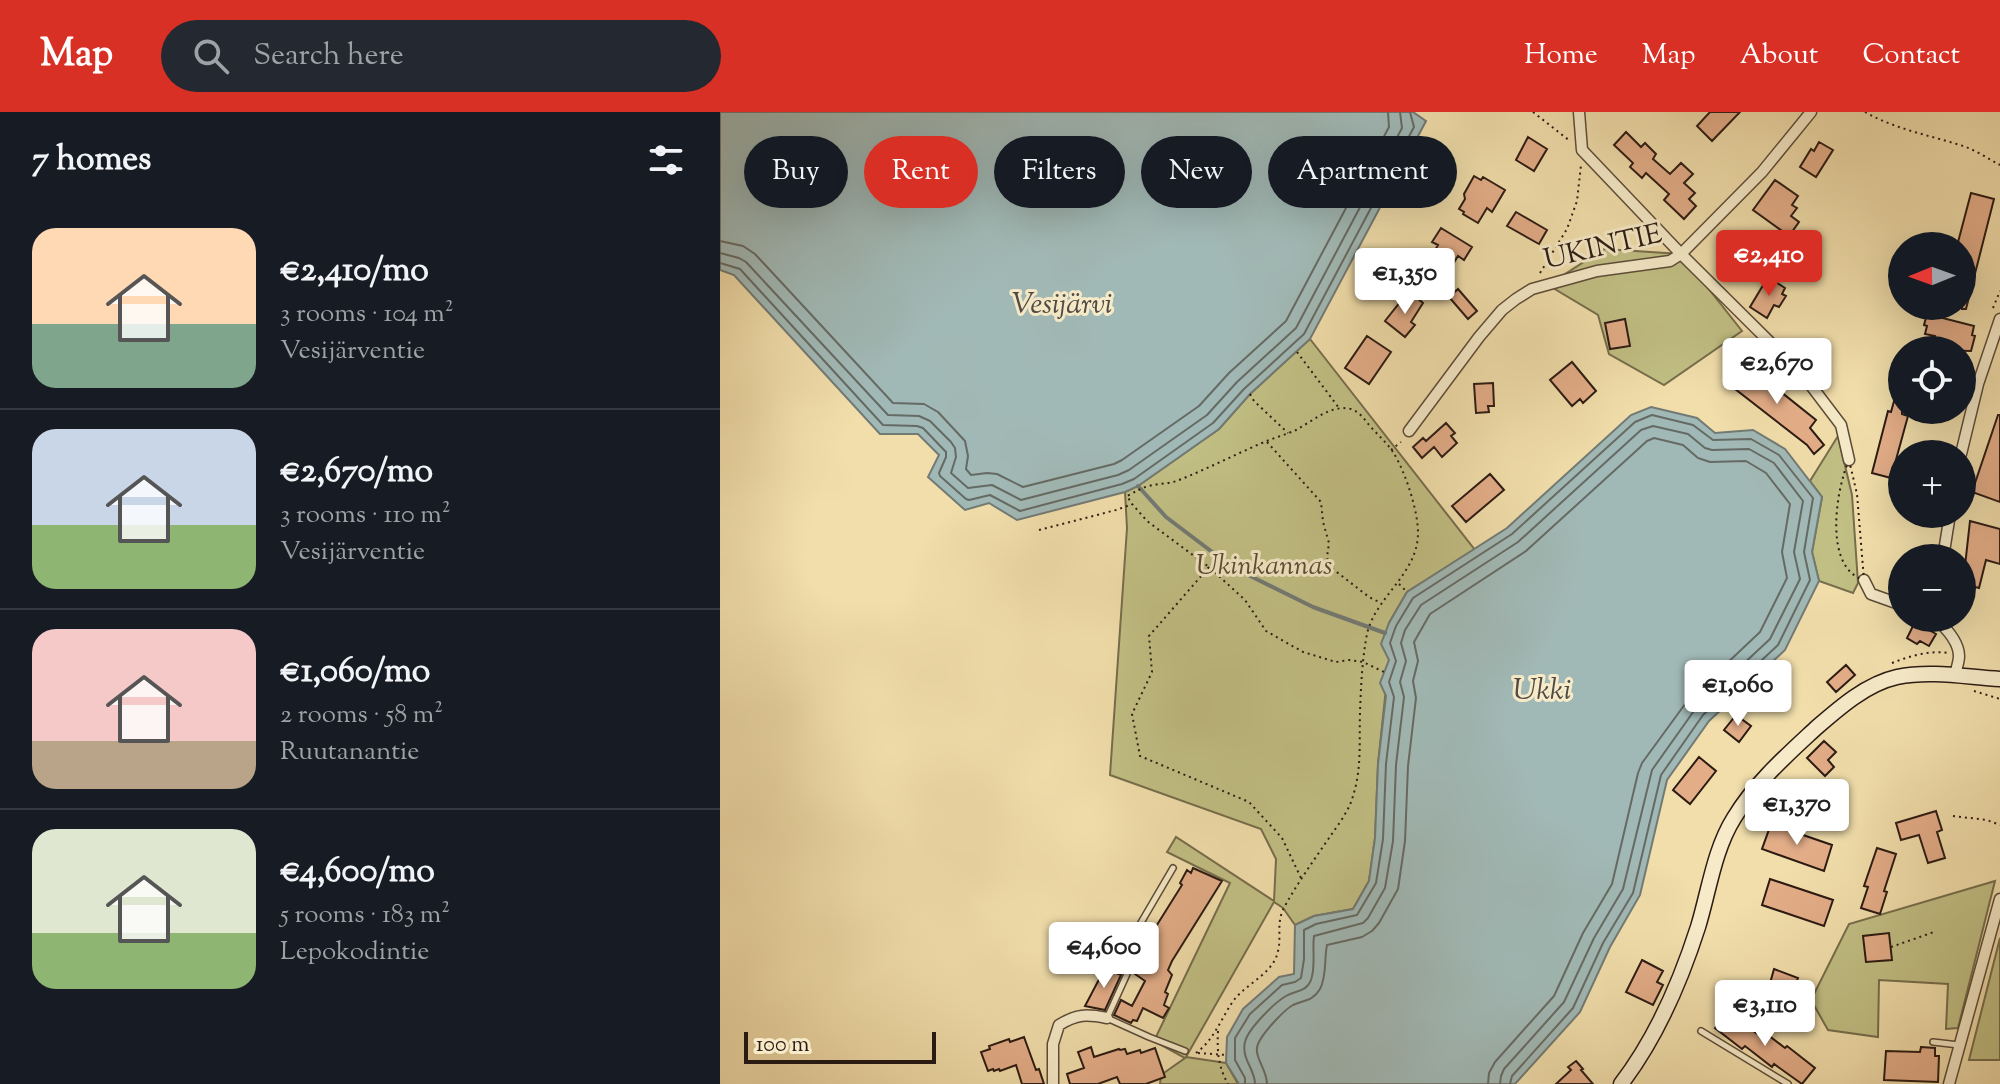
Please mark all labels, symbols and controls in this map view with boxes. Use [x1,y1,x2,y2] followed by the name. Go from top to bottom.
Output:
[161,20,721,92] search box
[40,29,113,83] text: Map
[189,34,233,78] icon: search
[253,35,404,78] text: Search here
[1524,36,1598,76] text: Home
[1642,36,1696,76] text: Map
[1740,36,1818,76] text: About
[1862,36,1960,76] text: Contact
[32,136,151,185] text: 7 homes
[744,136,848,208] chip: Buy
[864,136,978,208] chip: Rent
[994,136,1125,208] chip: Filters
[1141,136,1252,208] chip: New
[1268,136,1457,208] chip: Apartment
[644,138,688,182] icon: filters
[1540,215,1666,281] street label: UKINTIE
[1704,230,1834,298] pin: €2,410
[1888,232,1976,320] north arrow
[1888,232,1976,632] map controls
[1734,237,1804,274] text: €2,410
[280,247,429,296] text: €2,410/mo
[1340,248,1470,316] pin: €1,350
[1373,255,1437,292] text: €1,350
[96,260,192,356] icon: home
[1012,284,1112,327] water label: Vesijärvi
[280,296,454,333] text: 3 rooms · 104 m²
[280,333,425,370] text: Vesijärventie
[1888,336,1976,424] button: locate
[1712,338,1842,406] pin: €2,670
[1740,345,1814,382] text: €2,670
[1888,440,1976,528] button: +
[280,448,433,497] text: €2,670/mo
[96,461,192,557] icon: home
[280,497,451,534] text: 3 rooms · 110 m²
[280,534,425,571] text: Vesijärventie
[1888,544,1976,632] button: −
[1196,547,1332,587] park label: Ukinkannas
[280,648,430,697] text: €1,060/mo
[1673,660,1803,728] pin: €1,060
[96,661,192,757] icon: home
[1703,667,1773,704] text: €1,060
[1513,670,1571,713] water label: Ukki
[280,697,443,734] text: 2 rooms · 58 m²
[280,734,419,771] text: Ruutanantie
[1732,779,1862,847] pin: €1,370
[1763,786,1831,823] text: €1,370
[280,848,435,897] text: €4,600/mo
[96,861,192,957] icon: home
[280,897,450,934] text: 5 rooms · 183 m²
[1039,922,1169,990] pin: €4,600
[1067,929,1141,966] text: €4,600
[280,934,429,971] text: Lepokodintie
[1700,980,1830,1048] pin: €3,110
[1733,987,1797,1024] text: €3,110
[744,1028,936,1064] scale bar
[756,1030,809,1062] text: 100 m

